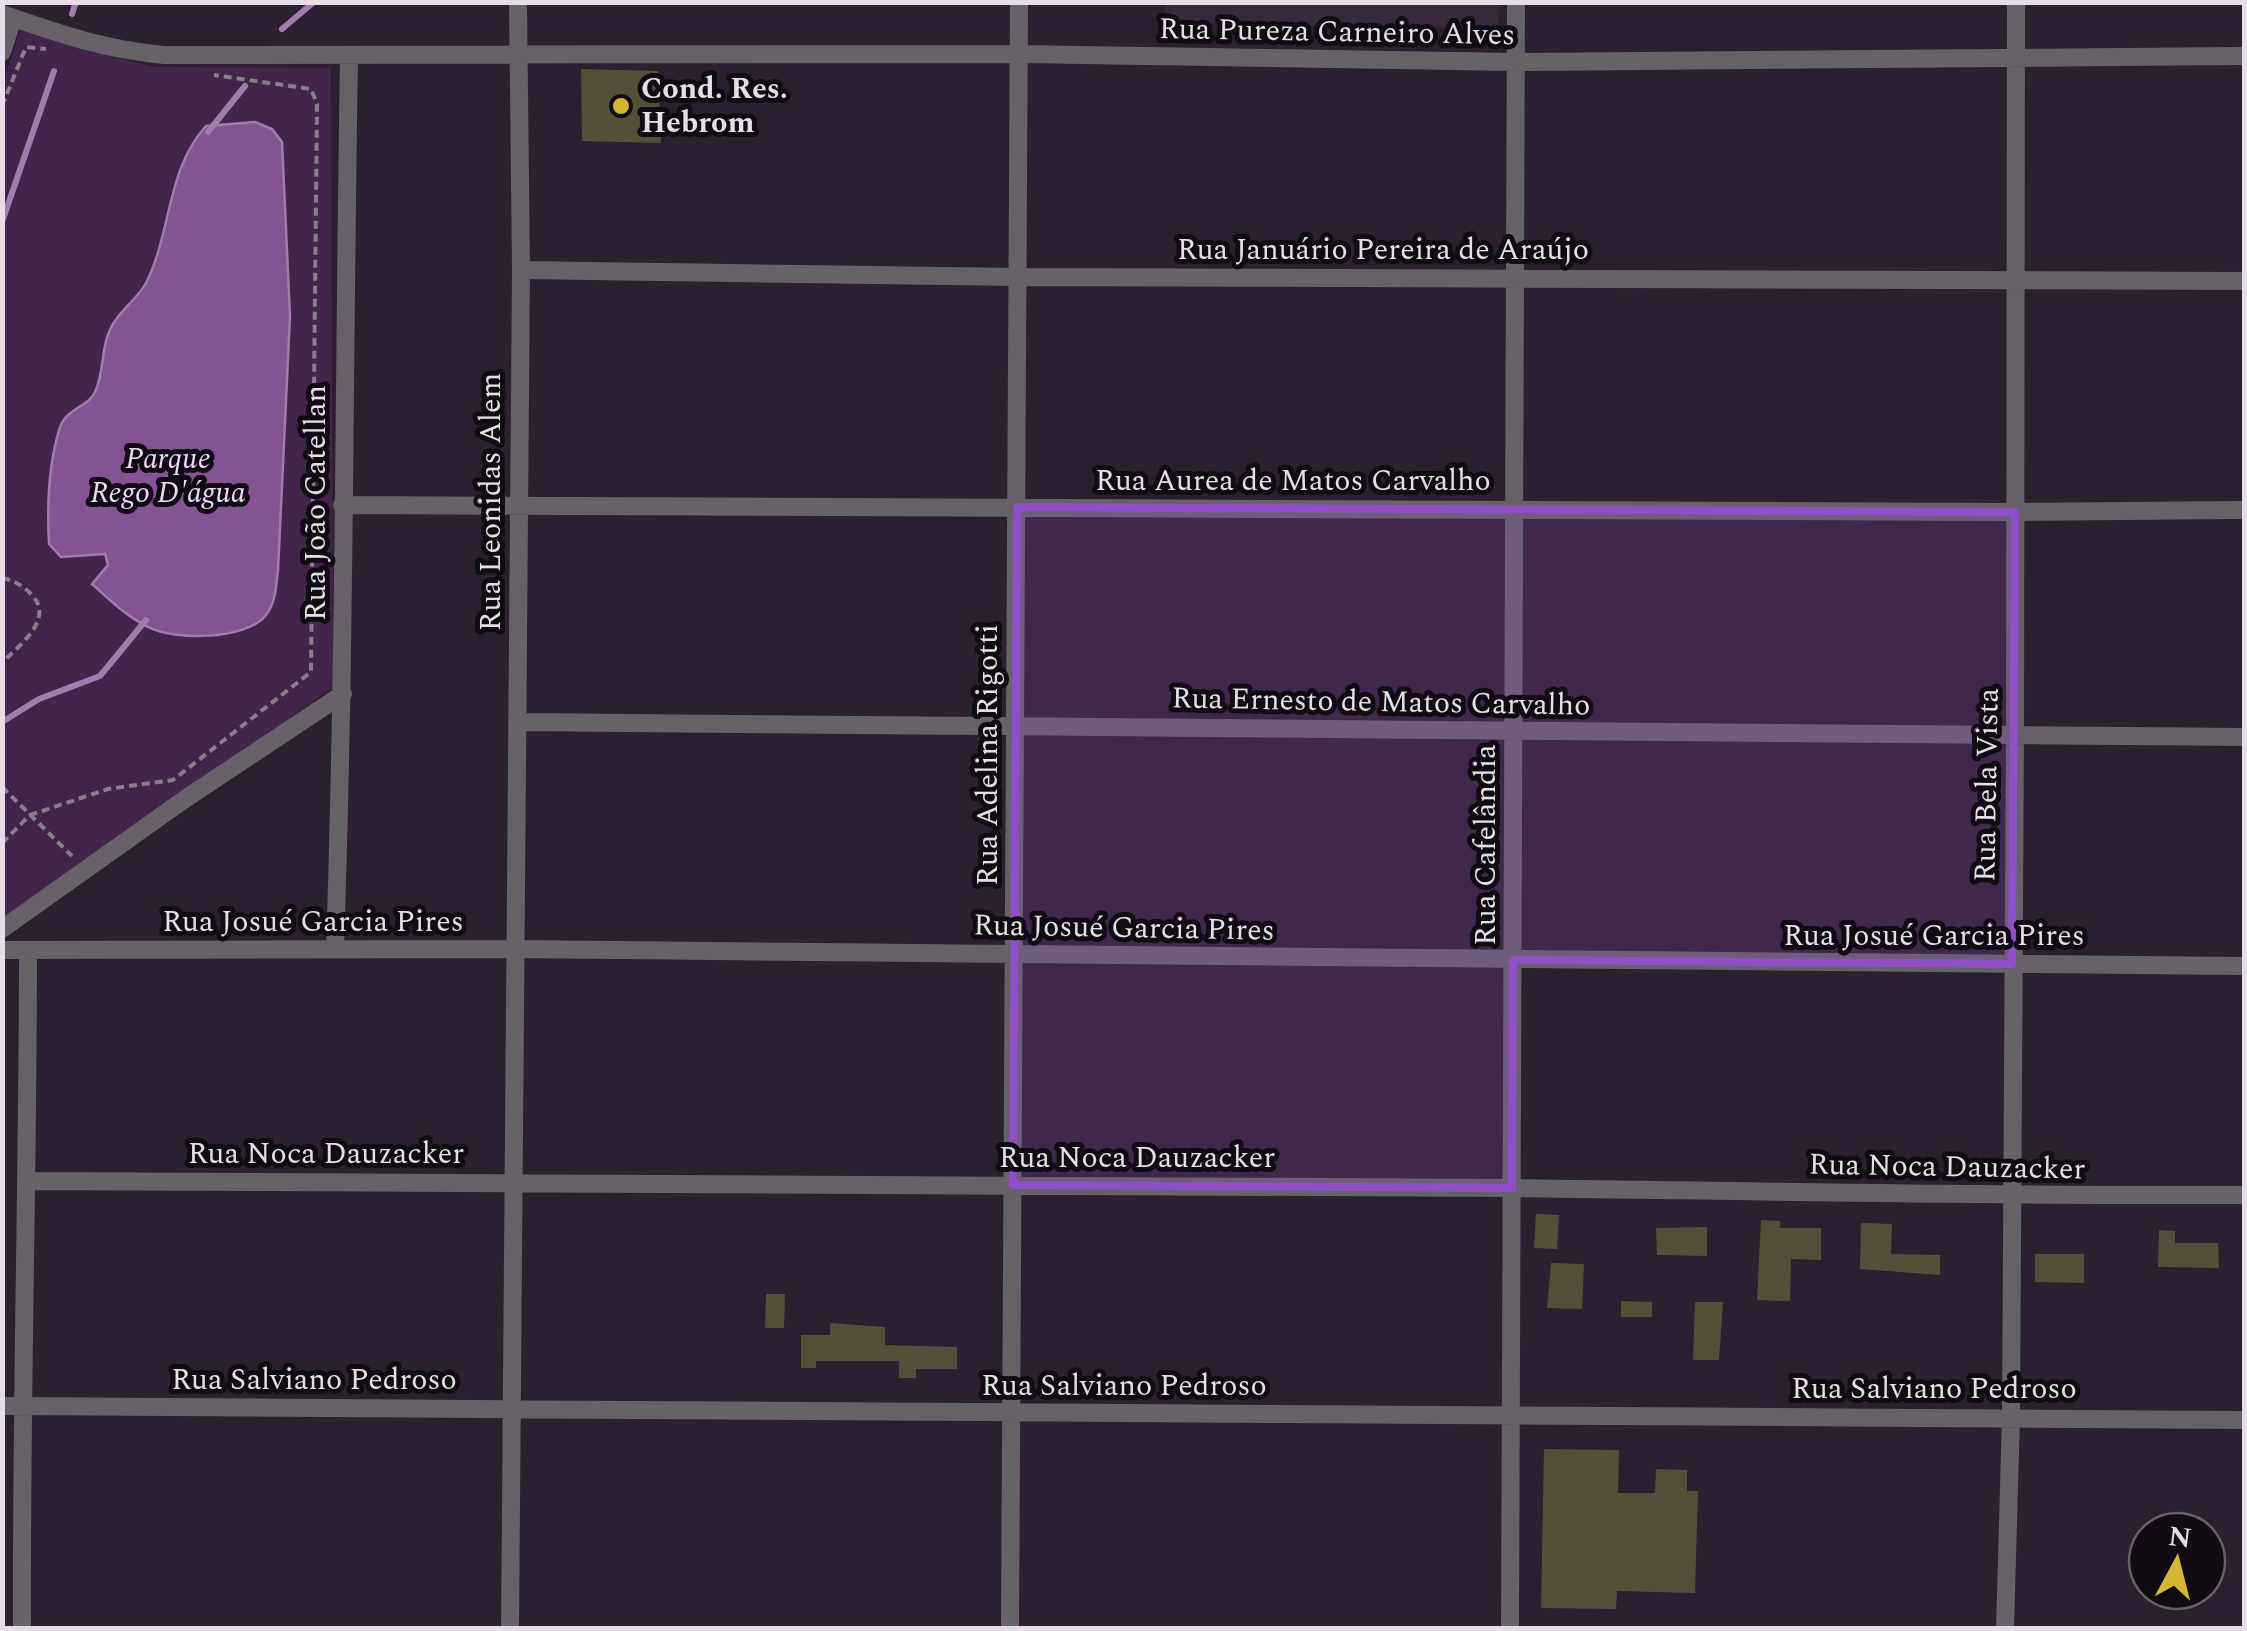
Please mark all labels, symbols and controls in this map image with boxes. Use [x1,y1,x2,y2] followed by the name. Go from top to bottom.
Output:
[1159,6,1515,58] street label: Rua Pureza Carneiro Alves
[641,66,788,146] place label: Cond. Res. Hebrom
[610,95,632,117] marker: Cond. Res. Hebrom
[1177,227,1589,273] street label: Rua Januário Pereira de Araújo
[468,373,514,631] street label: Rua Leonidas Alem
[293,385,339,621] street label: Rua João Catellan
[90,436,246,516] park label: Parque Rego D'água
[1095,458,1491,504] street label: Rua Aurea de Matos Carvalho
[965,624,1011,886] street label: Rua Adelina Rigotti
[1171,675,1591,729] street label: Rua Ernesto de Matos Carvalho
[1962,687,2012,882] street label: Rua Bela Vista
[1463,744,1509,946] street label: Rua Cafelândia
[162,899,464,945] street label: Rua Josué Garcia Pires
[973,902,1275,954] street label: Rua Josué Garcia Pires
[1783,913,2085,959] street label: Rua Josué Garcia Pires
[188,1131,464,1177] street label: Rua Noca Dauzacker
[999,1135,1275,1181] street label: Rua Noca Dauzacker
[1808,1142,2086,1192] street label: Rua Noca Dauzacker
[171,1357,457,1403] street label: Rua Salviano Pedroso
[981,1363,1267,1409] street label: Rua Salviano Pedroso
[1791,1366,2077,1412] street label: Rua Salviano Pedroso
[2127,1511,2227,1611] north arrow
[2166,1515,2194,1560] text: N

